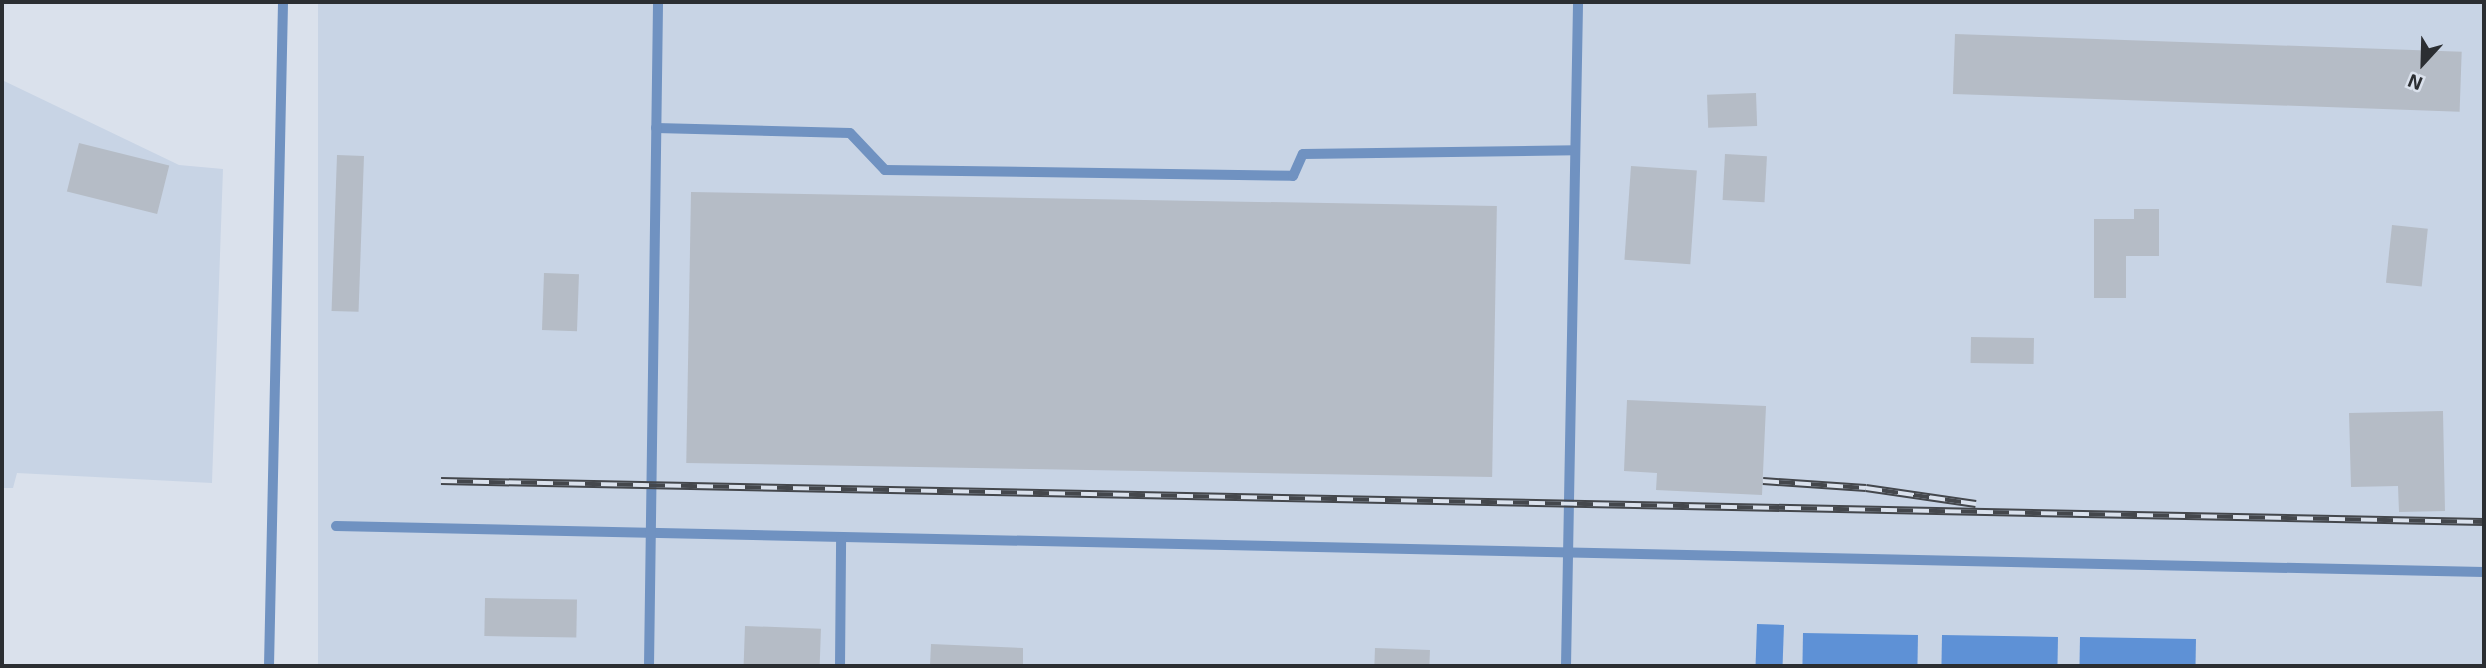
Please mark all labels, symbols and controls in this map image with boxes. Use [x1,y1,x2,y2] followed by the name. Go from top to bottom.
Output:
[2388,28,2458,98] north arrow
[2404,70,2426,96] text: N

